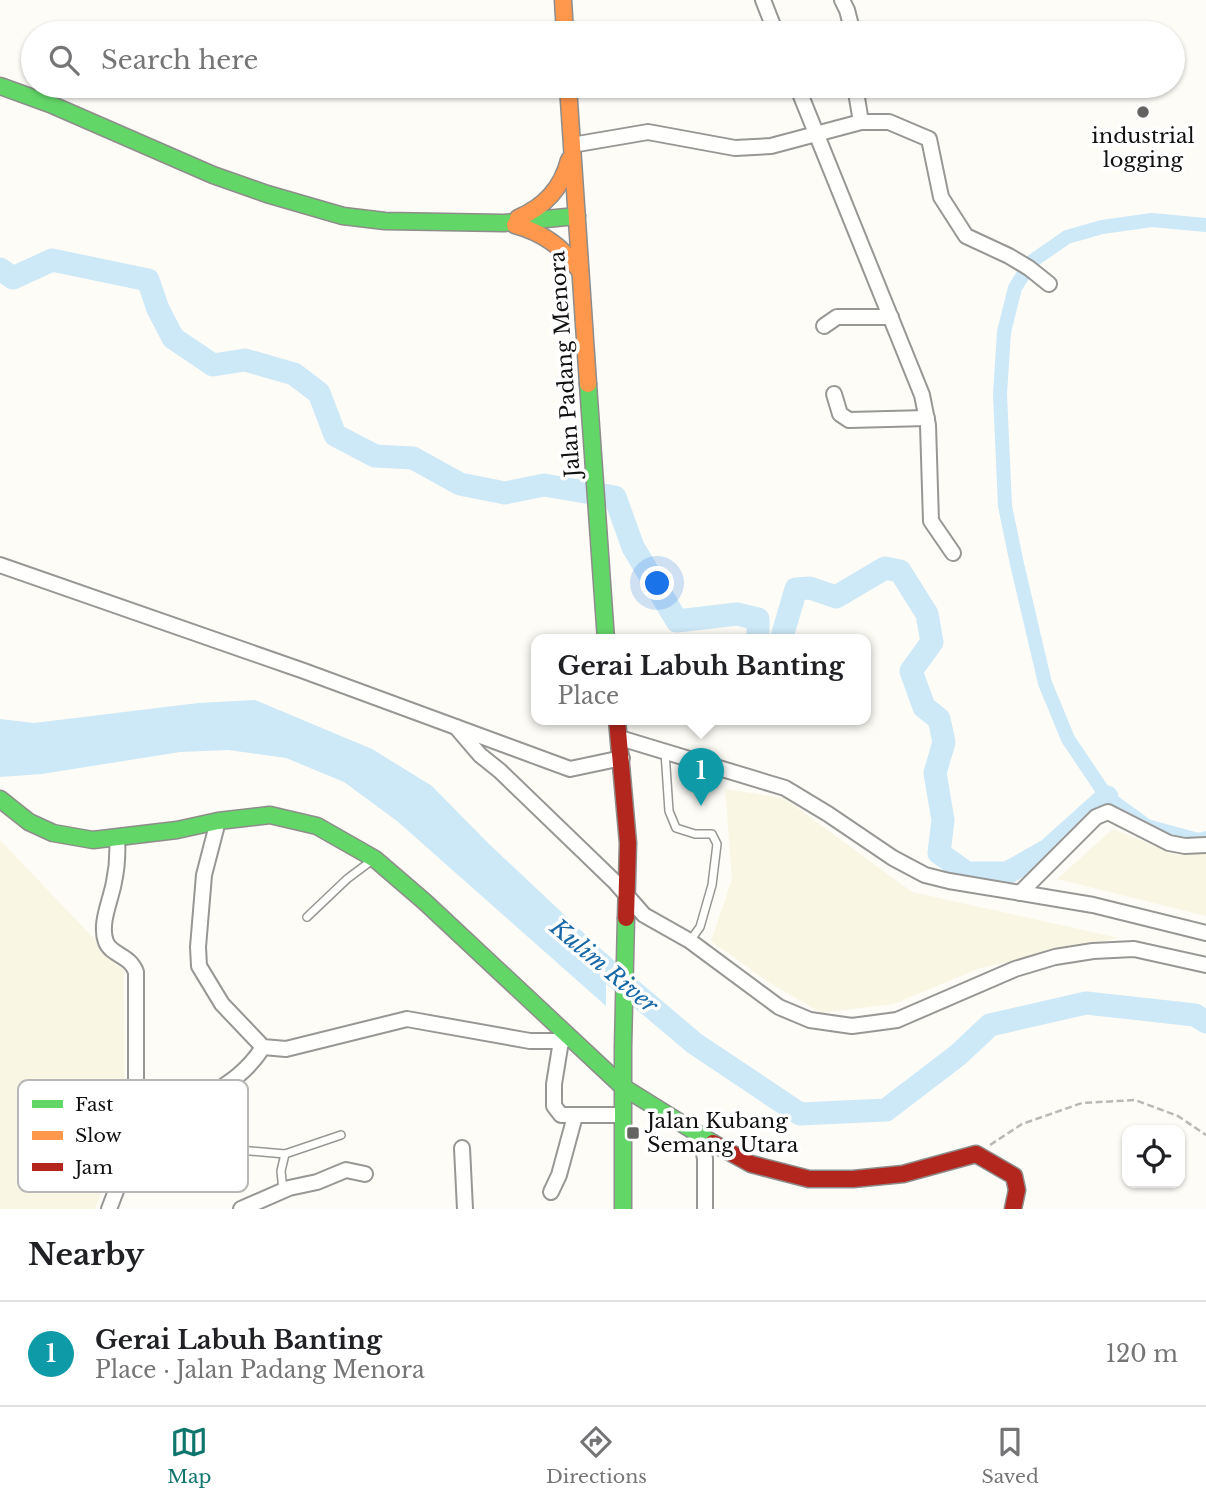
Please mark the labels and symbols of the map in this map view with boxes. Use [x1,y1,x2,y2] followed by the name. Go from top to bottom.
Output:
[1135,104,1151,120] marker: industrial logging
[1092,123,1195,173] place label: industrial logging
[544,250,586,481] street label: Jalan Padang Menora
[640,566,674,600] your location
[678,748,724,806] pin: 1
[544,912,665,1020] water label: Kulim River
[18,1080,248,1192] legend
[75,1093,114,1116] text: Fast
[644,1108,799,1158] place label: Jalan Kubang Semang Utara
[75,1124,122,1147] text: Slow
[625,1125,641,1141] marker: Jalan Kubang Semang Utara
[72,1156,113,1179] text: Jam

